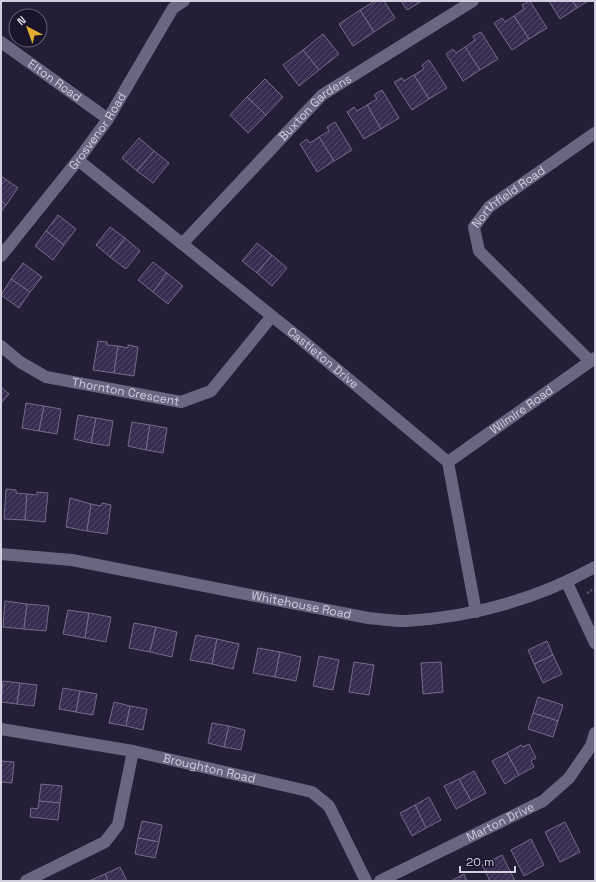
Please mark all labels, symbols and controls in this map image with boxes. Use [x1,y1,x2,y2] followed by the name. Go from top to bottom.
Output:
[8,8,48,48] north arrow
[14,13,29,28] text: N
[25,56,85,105] street label: Elton Road
[275,71,354,144] street label: Buxton Gardens
[65,89,130,173] street label: Grosvenor Road
[468,162,548,231] street label: Northfield Road
[284,324,362,392] street label: Castleton Drive
[71,374,181,410] street label: Thornton Crescent
[487,382,556,438] street label: Wilmire Road
[250,587,353,623] street label: Whitehouse Road
[161,750,257,787] street label: Broughton Road
[464,799,537,845] street label: Marton Drive
[460,848,515,874] scale bar
[466,854,494,870] text: 20 m

